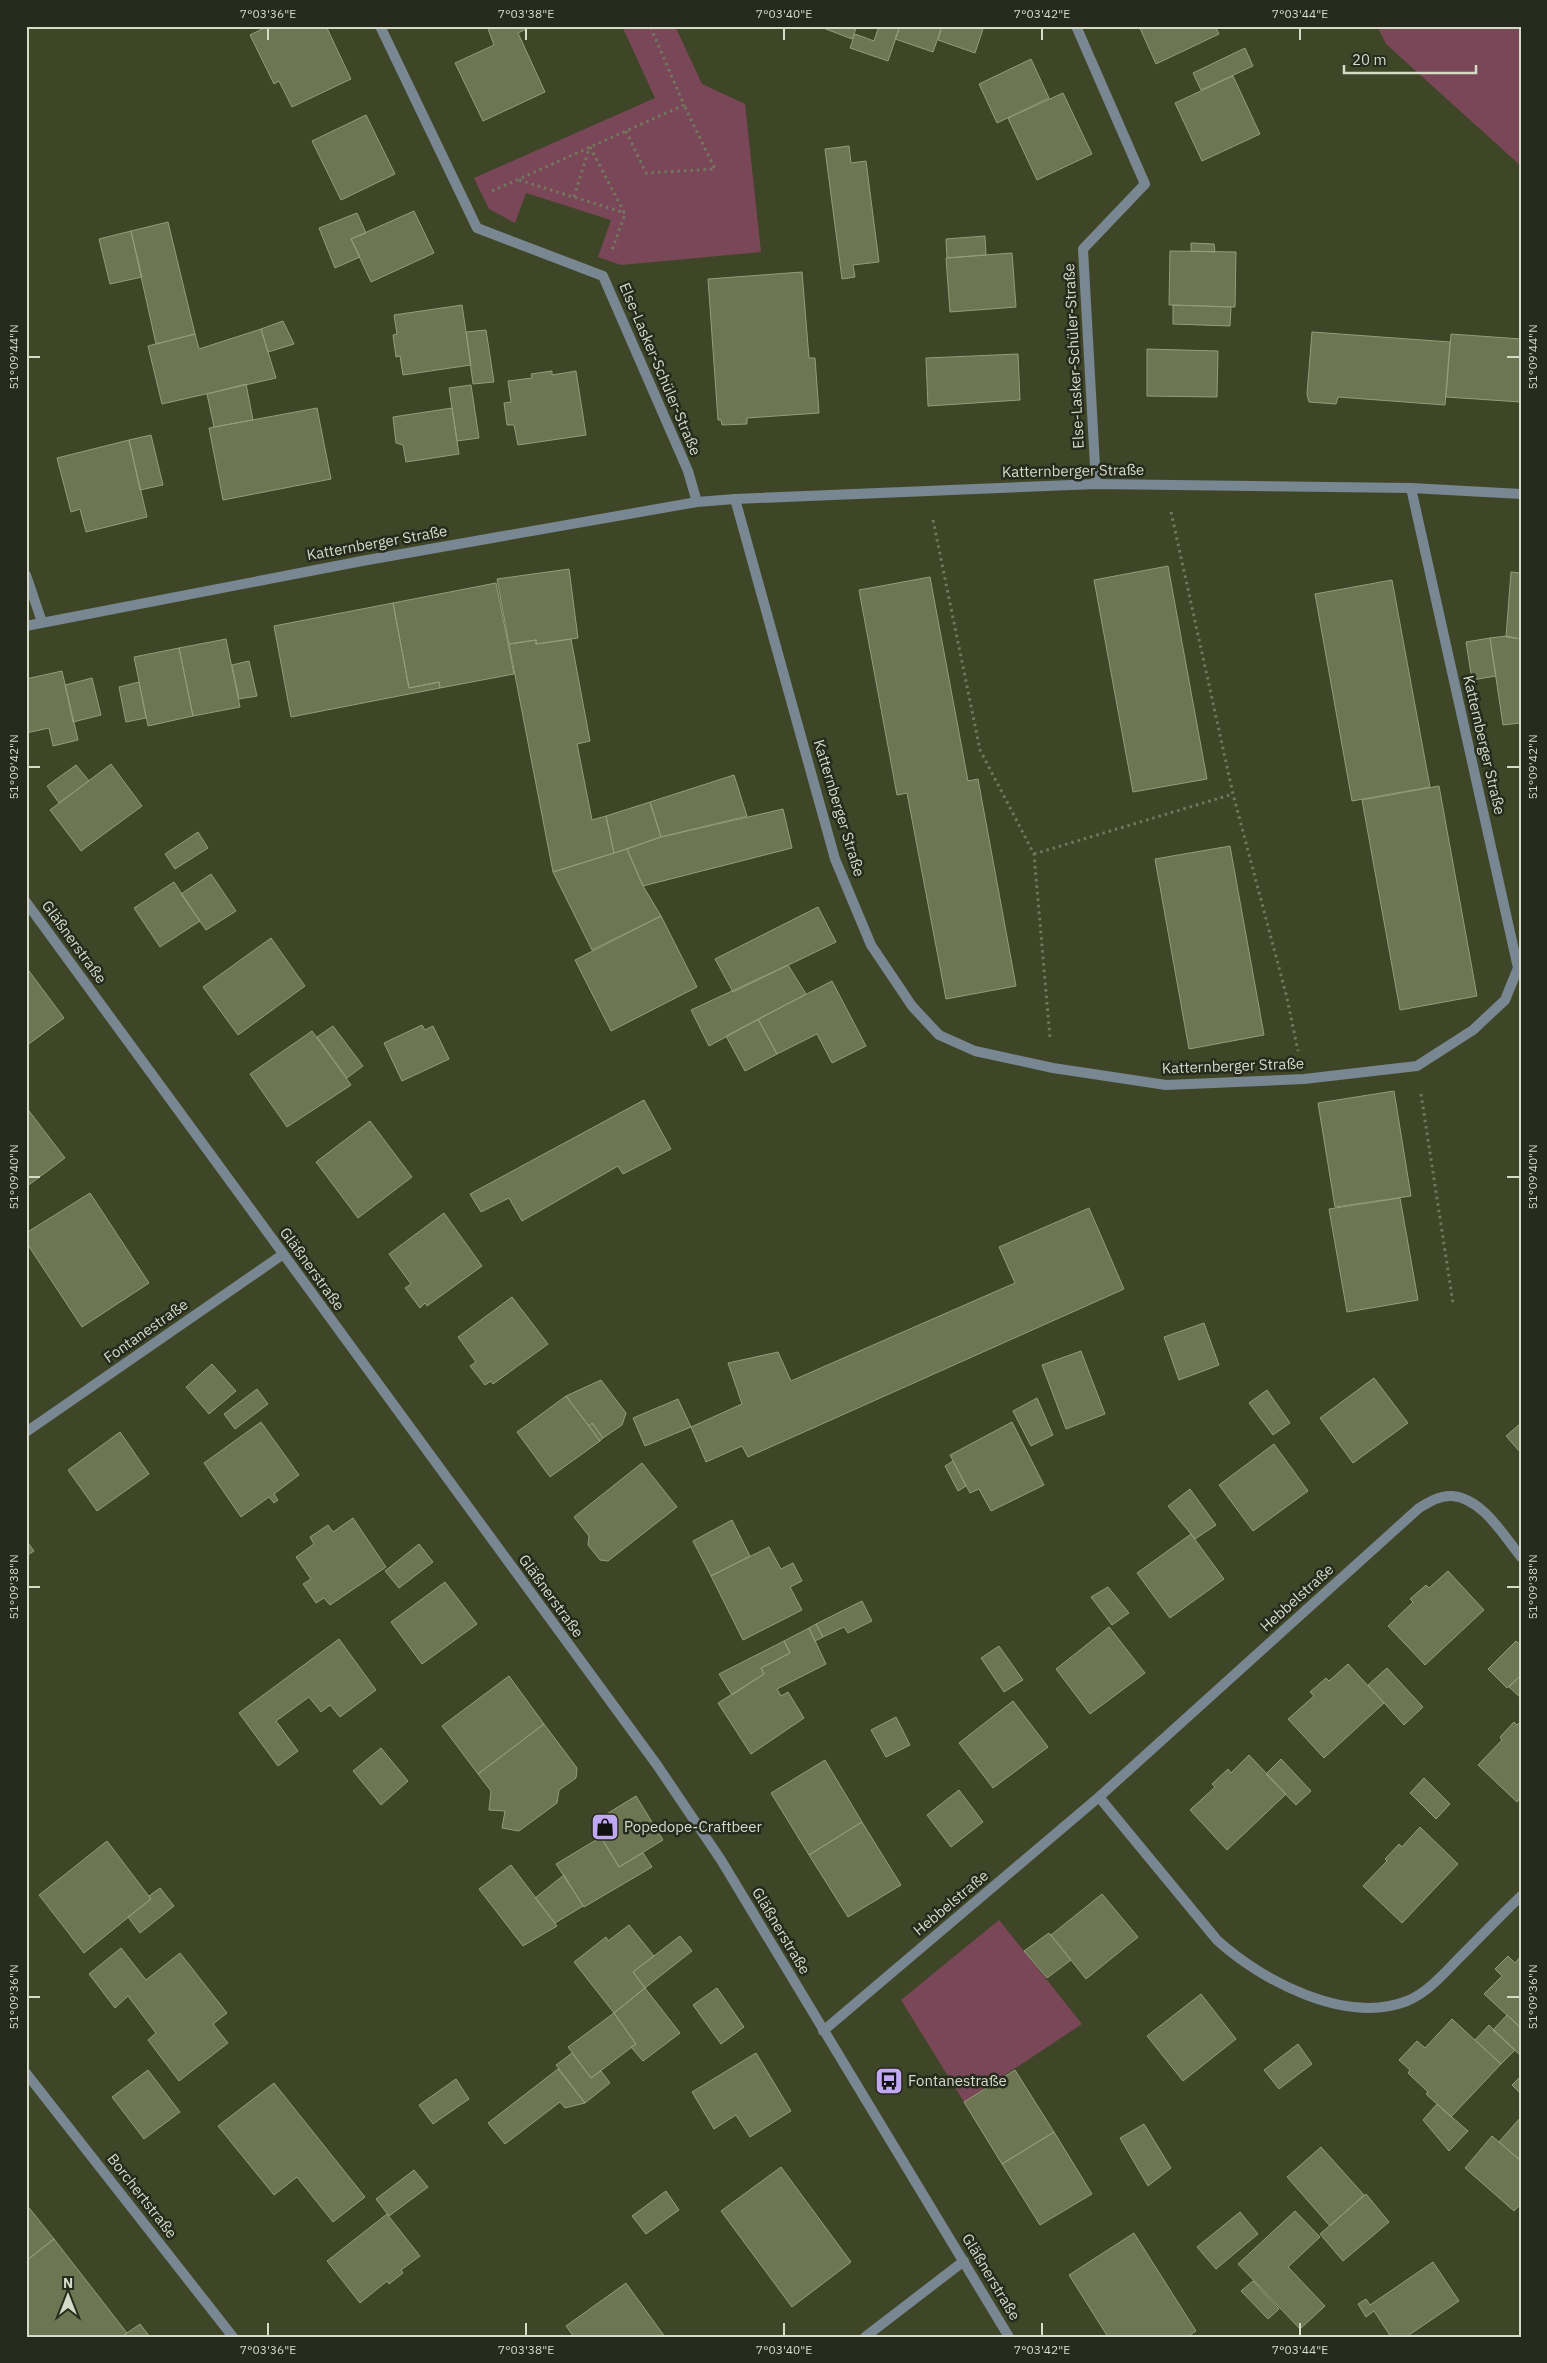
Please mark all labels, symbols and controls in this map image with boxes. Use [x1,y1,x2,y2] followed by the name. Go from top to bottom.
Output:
[240,6,296,21] text: 7°03'36"E
[498,6,554,21] text: 7°03'38"E
[756,6,812,21] text: 7°03'40"E
[1014,6,1070,21] text: 7°03'42"E
[1272,6,1328,21] text: 7°03'44"E
[1344,42,1477,74] scale bar
[1352,50,1387,69] text: 20 m
[1059,263,1088,449] street label: Else-Lasker-Schüler-Straße
[615,280,706,458] street label: Else-Lasker-Schüler-Straße
[6,324,21,390] text: 51°09'44"N
[1525,324,1540,390] text: 51°09'44"N
[1002,460,1144,481] street label: Katternberger Straße
[305,521,449,564] street label: Katternberger Straße
[1459,673,1510,816] street label: Katternberger Straße
[6,734,21,800] text: 51°09'42"N
[1525,734,1540,800] text: 51°09'42"N
[810,737,869,879] street label: Katternberger Straße
[38,896,111,987] street label: Gläßnerstraße
[1162,1054,1304,1077] street label: Katternberger Straße
[6,1144,21,1210] text: 51°09'40"N
[1525,1144,1540,1210] text: 51°09'40"N
[276,1223,349,1314] street label: Gläßnerstraße
[100,1294,192,1367] street label: Fontanestraße
[515,1550,588,1641] street label: Gläßnerstraße
[6,1554,21,1620] text: 51°09'38"N
[1525,1554,1540,1620] text: 51°09'38"N
[1256,1560,1337,1636] street label: Hebbelstraße
[590,1812,620,1842] shop icon: Popedope-Craftbeer
[624,1817,763,1836] place label: Popedope-Craftbeer
[909,1866,992,1940] street label: Hebbelstraße
[748,1884,815,1978] street label: Gläßnerstraße
[6,1964,21,2030] text: 51°09'36"N
[1525,1964,1540,2030] text: 51°09'36"N
[874,2066,904,2096] bus stop icon: Fontanestraße
[908,2071,1007,2090] place label: Fontanestraße
[103,2149,181,2242] street label: Borchertstraße
[958,2230,1025,2324] street label: Gläßnerstraße
[42,2270,92,2320] north arrow
[63,2274,73,2292] text: N
[240,2342,296,2357] text: 7°03'36"E
[498,2342,554,2357] text: 7°03'38"E
[756,2342,812,2357] text: 7°03'40"E
[1014,2342,1070,2357] text: 7°03'42"E
[1272,2342,1328,2357] text: 7°03'44"E

